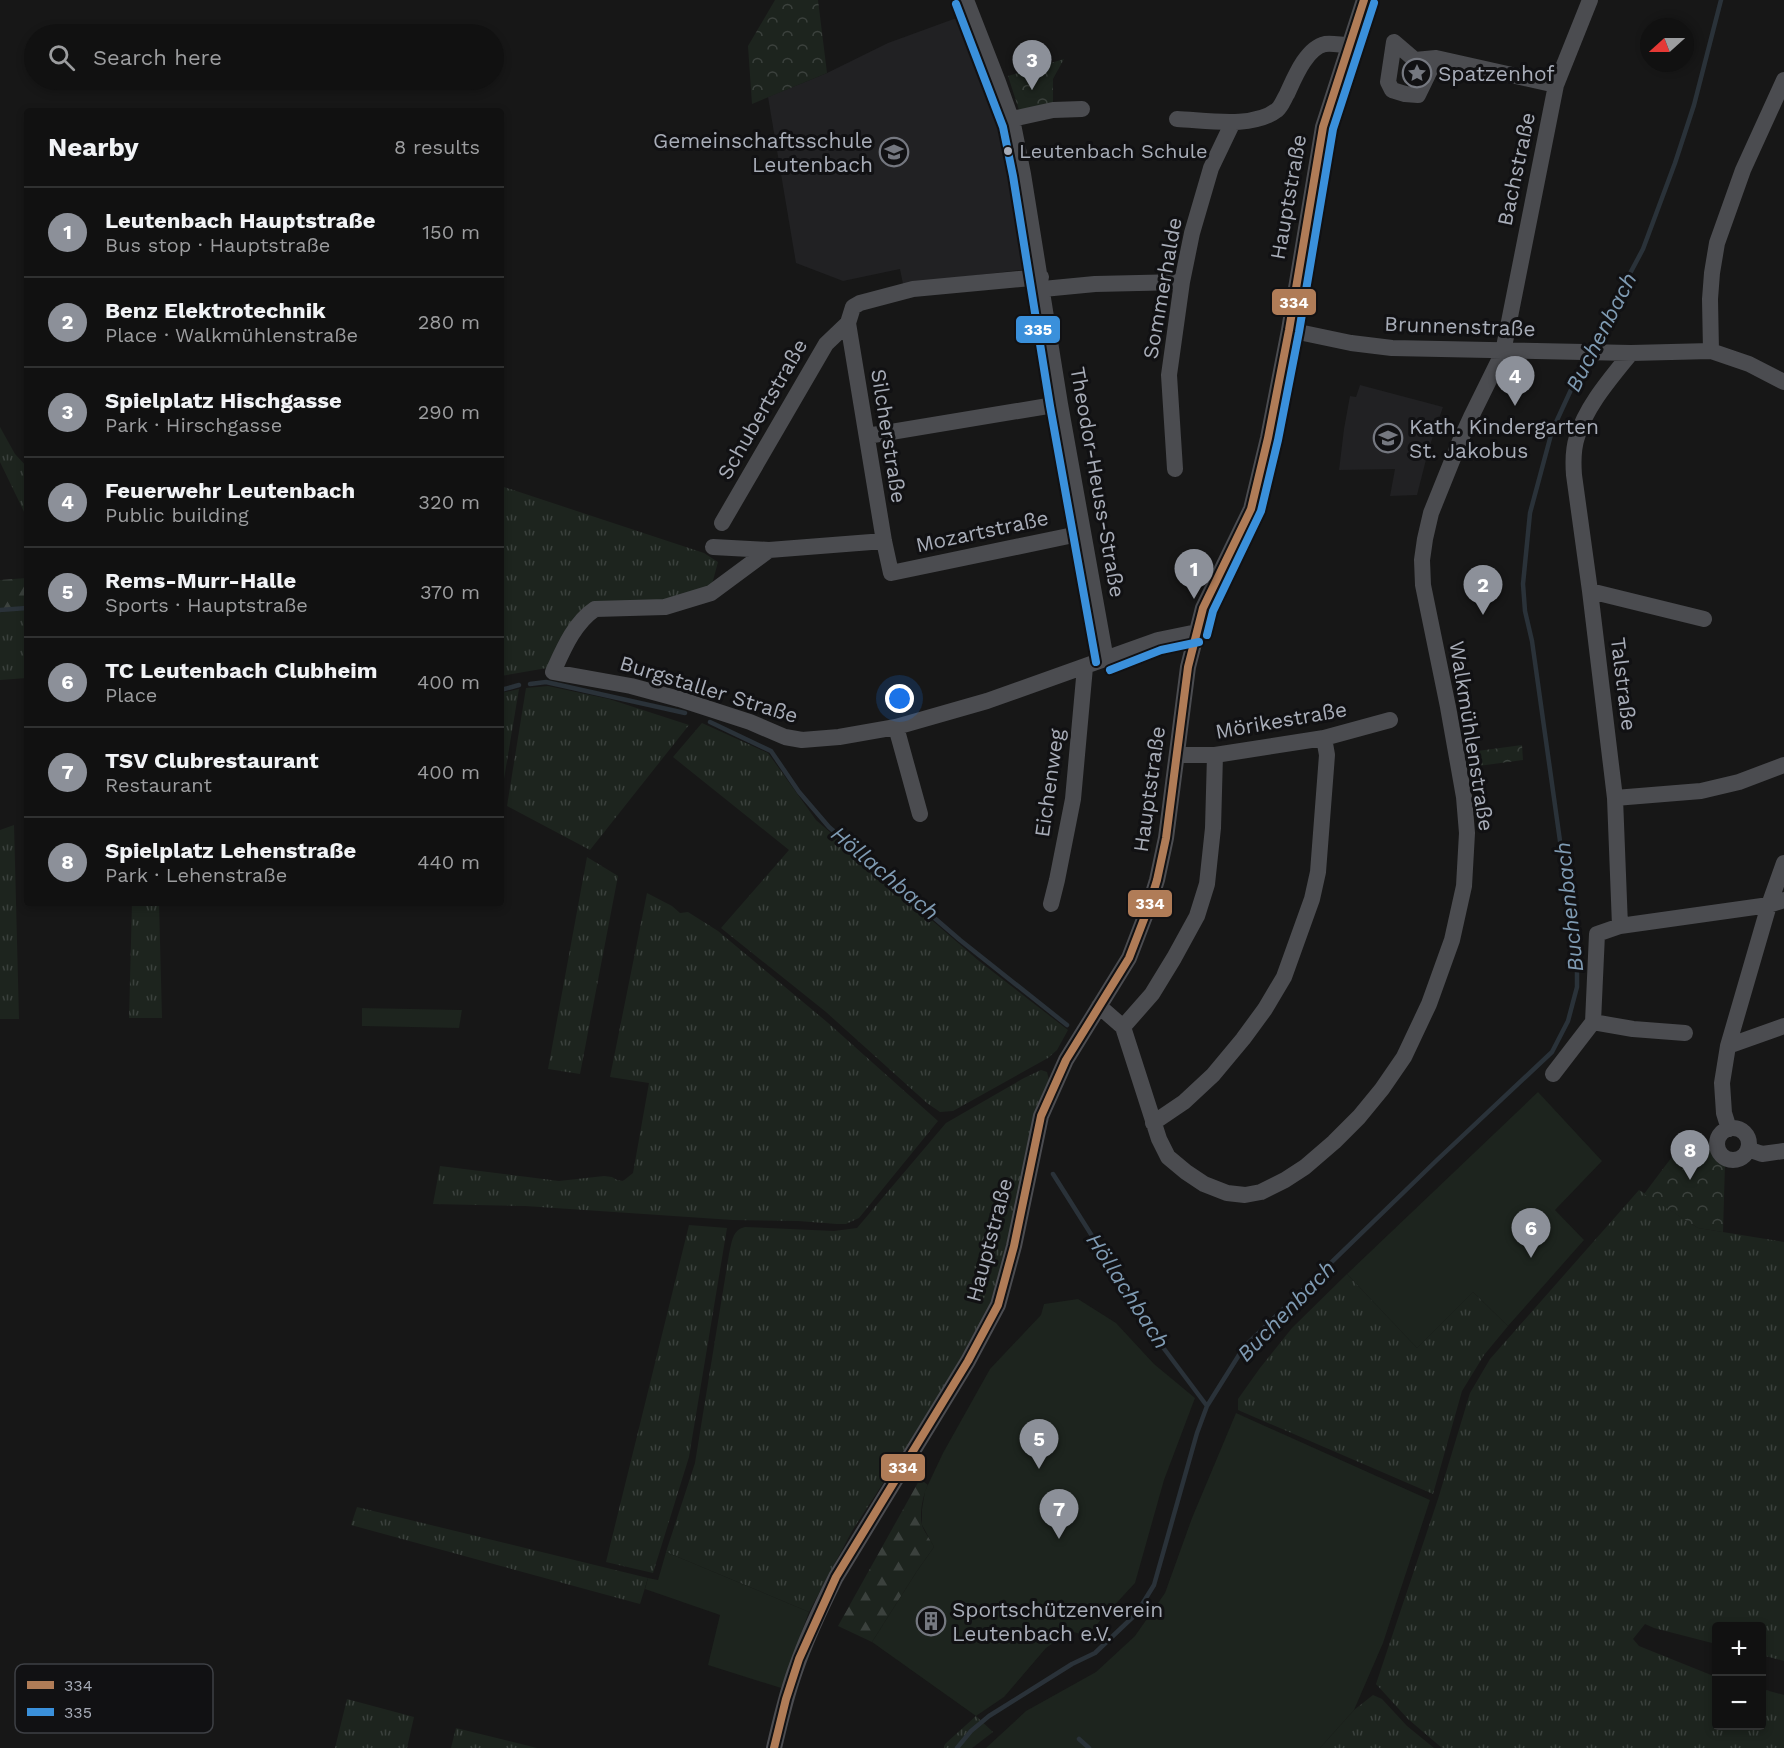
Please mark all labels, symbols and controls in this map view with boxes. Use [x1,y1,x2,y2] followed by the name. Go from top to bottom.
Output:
[1640,18,1694,72] north arrow
[24,24,504,90] search box
[1012,40,1052,90] pin: 3
[45,41,78,74] icon: search
[93,45,222,70] text: Search here
[1401,57,1433,89] place icon: Spatzenhof
[1438,61,1555,86] place label: Spatzenhof
[1492,110,1540,228] street label: Bachstraße
[653,128,873,177] place label: Gemeinschaftsschule Leutenbach
[48,132,139,162] text: Nearby
[1265,132,1311,262] street label: Hauptstraße
[394,135,480,159] text: 8 results
[878,136,910,168] school or university icon: Gemeinschaftsschule Leutenbach
[1019,139,1208,163] place label: Leutenbach Schule
[1002,145,1014,157] marker: Leutenbach Schule
[105,208,376,233] text: Leutenbach Hauptstraße
[1137,215,1187,361] street label: Sommerhalde
[63,220,72,244] text: 1
[422,220,480,244] text: 150 m
[105,233,330,257] text: Bus stop · Hauptstraße
[1560,268,1642,396] water label: Buchenbach
[1271,288,1317,316] line badge: 334
[1279,293,1309,312] text: 334
[105,298,326,323] text: Benz Elektrotechnik
[62,310,73,334] text: 2
[418,310,480,334] text: 280 m
[1384,311,1536,341] street label: Brunnenstraße
[1015,315,1061,344] line badge: 335
[1024,320,1052,339] text: 335
[105,323,358,347] text: Place · Walkmühlenstraße
[712,334,812,484] street label: Schubertstraße
[1496,356,1534,406] pin: 4
[1065,365,1131,599] street label: Theodor-Heuss-Straße
[866,367,912,505] street label: Silcherstraße
[105,388,342,413] text: Spielplatz Hischgasse
[62,400,73,424] text: 3
[418,400,480,424] text: 290 m
[105,413,282,437] text: Park · Hirschgasse
[1409,414,1599,463] place label: Kath. Kindergarten St. Jakobus
[1372,422,1404,454] school or university icon: Kath. Kindergarten St. Jakobus
[105,478,355,503] text: Feuerwehr Leutenbach
[61,490,74,514] text: 4
[418,490,480,514] text: 320 m
[105,503,249,527] text: Public building
[913,505,1051,557] street label: Mozartstraße
[1174,550,1214,599] pin: 1
[1464,566,1502,615] pin: 2
[105,568,296,593] text: Rems-Murr-Halle
[62,580,73,604] text: 5
[420,580,480,604] text: 370 m
[105,593,308,617] text: Sports · Hauptstraße
[1606,636,1642,732] street label: Talstraße
[1445,639,1499,833] street label: Walkmühlenstraße
[617,650,801,728] street label: Burgstaller Straße
[105,658,377,683] text: TC Leutenbach Clubheim
[61,670,74,694] text: 6
[417,670,480,694] text: 400 m
[105,683,157,707] text: Place
[885,684,914,713] your location
[1213,696,1349,744] street label: Mörikestraße
[1128,724,1170,854] street label: Hauptstraße
[1029,726,1069,839] street label: Eichenweg
[105,748,319,773] text: TSV Clubrestaurant
[61,760,74,784] text: 7
[417,760,480,784] text: 400 m
[105,773,212,797] text: Restaurant
[826,821,944,925] water label: Höllachbach
[105,838,356,863] text: Spielplatz Lehenstraße
[1550,841,1588,973] water label: Buchenbach
[61,850,74,874] text: 8
[417,850,480,874] text: 440 m
[105,863,287,887] text: Park · Lehenstraße
[1127,889,1173,918] line badge: 334
[1135,894,1165,913] text: 334
[1670,1130,1710,1180] pin: 8
[960,1175,1018,1305] street label: Hauptstraße
[1512,1208,1550,1258] pin: 6
[1081,1229,1175,1353] water label: Höllachbach
[1232,1255,1340,1367] water label: Buchenbach
[1020,1420,1058,1469] pin: 5
[880,1453,926,1482] line badge: 334
[888,1458,918,1477] text: 334
[1040,1490,1078,1539] pin: 7
[952,1597,1163,1646] place label: Sportschützenverein Leutenbach e.V.
[915,1605,947,1637] building icon: Sportschützenverein Leutenbach e.V.
[1712,1622,1766,1730] map controls
[1712,1622,1766,1676] button: +
[15,1664,213,1733] legend
[64,1676,93,1695] text: 334
[1712,1676,1766,1730] button: −
[64,1703,92,1722] text: 335

